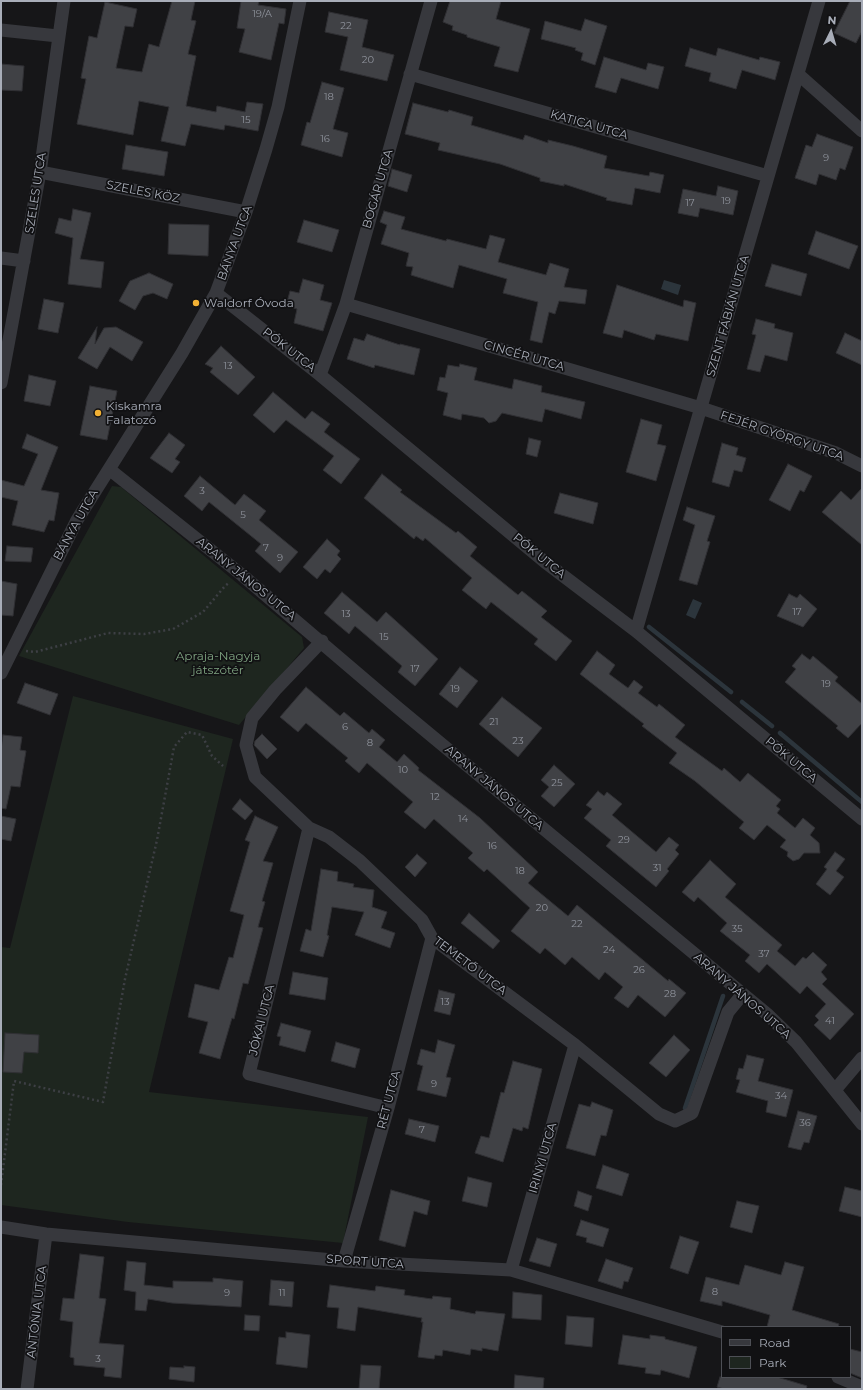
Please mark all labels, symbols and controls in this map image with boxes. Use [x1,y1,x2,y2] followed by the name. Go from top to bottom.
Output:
[252,8,272,20] house number: 19/A
[811,12,851,52] north arrow
[827,13,837,27] text: N
[340,20,352,32] house number: 22
[362,54,374,66] house number: 20
[324,91,334,103] house number: 18
[549,107,629,143] street label: KATICA UTCA
[241,114,251,126] house number: 15
[320,133,330,145] house number: 16
[360,148,396,230] street label: BOGÁR UTCA
[22,151,50,235] street label: SZELES UTCA
[823,152,829,164] house number: 9
[105,178,181,206] street label: SZELES KÖZ
[721,195,731,207] house number: 19
[685,197,695,209] house number: 17
[215,203,255,283] street label: BÁNYA UTCA
[704,253,752,379] street label: SZENT FÁBIÁN UTCA
[204,296,294,310] place label: Waldorf Óvoda
[191,298,201,308] marker: Waldorf Óvoda
[260,325,318,375] street label: PÓK UTCA
[482,338,566,374] street label: CINCÉR UTCA
[223,360,233,372] house number: 13
[106,399,162,427] place label: Kiskamra Falatozó
[93,408,103,418] marker: Kiskamra Falatozó
[718,408,846,464] street label: FEJÉR GYÖRGY UTCA
[199,485,205,497] house number: 3
[51,487,101,563] street label: BÁNYA UTCA
[240,509,246,521] house number: 5
[510,530,568,582] street label: PÓK UTCA
[193,534,299,624] street label: ARANY JÁNOS UTCA
[263,542,269,554] house number: 7
[277,552,283,564] house number: 9
[792,606,802,618] house number: 17
[341,608,351,620] house number: 13
[379,631,389,643] house number: 15
[176,649,260,677] park label: Apraja-Nagyja játszótér
[410,663,420,675] house number: 17
[821,678,831,690] house number: 19
[450,683,460,695] house number: 19
[489,716,499,728] house number: 21
[342,721,348,733] house number: 6
[762,734,820,786] street label: PÓK UTCA
[512,735,524,747] house number: 23
[367,737,373,749] house number: 8
[442,743,546,833] street label: ARANY JÁNOS UTCA
[398,764,408,776] house number: 10
[551,777,563,789] house number: 25
[430,791,440,803] house number: 12
[458,813,468,825] house number: 14
[618,834,630,846] house number: 29
[487,840,497,852] house number: 16
[652,862,662,874] house number: 31
[515,865,525,877] house number: 18
[536,902,548,914] house number: 20
[571,918,583,930] house number: 22
[731,923,743,935] house number: 35
[431,934,509,998] street label: TEMETŐ UTCA
[603,944,615,956] house number: 24
[758,948,770,960] house number: 37
[690,950,794,1042] street label: ARANY JÁNOS UTCA
[633,964,645,976] house number: 26
[246,983,278,1057] street label: JÓKAI UTCA
[664,988,676,1000] house number: 28
[440,996,450,1008] house number: 13
[825,1015,835,1027] house number: 41
[374,1069,404,1131] street label: RÉT UTCA
[431,1078,437,1090] house number: 9
[775,1090,787,1102] house number: 34
[799,1117,811,1129] house number: 36
[526,1121,560,1195] street label: IRINYI UTCA
[419,1124,425,1136] house number: 7
[326,1252,404,1272] street label: SPORT UTCA
[24,1265,50,1359] street label: ANTÓNIA UTCA
[712,1286,718,1298] house number: 8
[224,1287,230,1299] house number: 9
[278,1287,286,1299] house number: 11
[721,1326,851,1378] legend
[759,1335,790,1350] text: Road
[95,1353,101,1365] house number: 3
[759,1355,786,1370] text: Park

